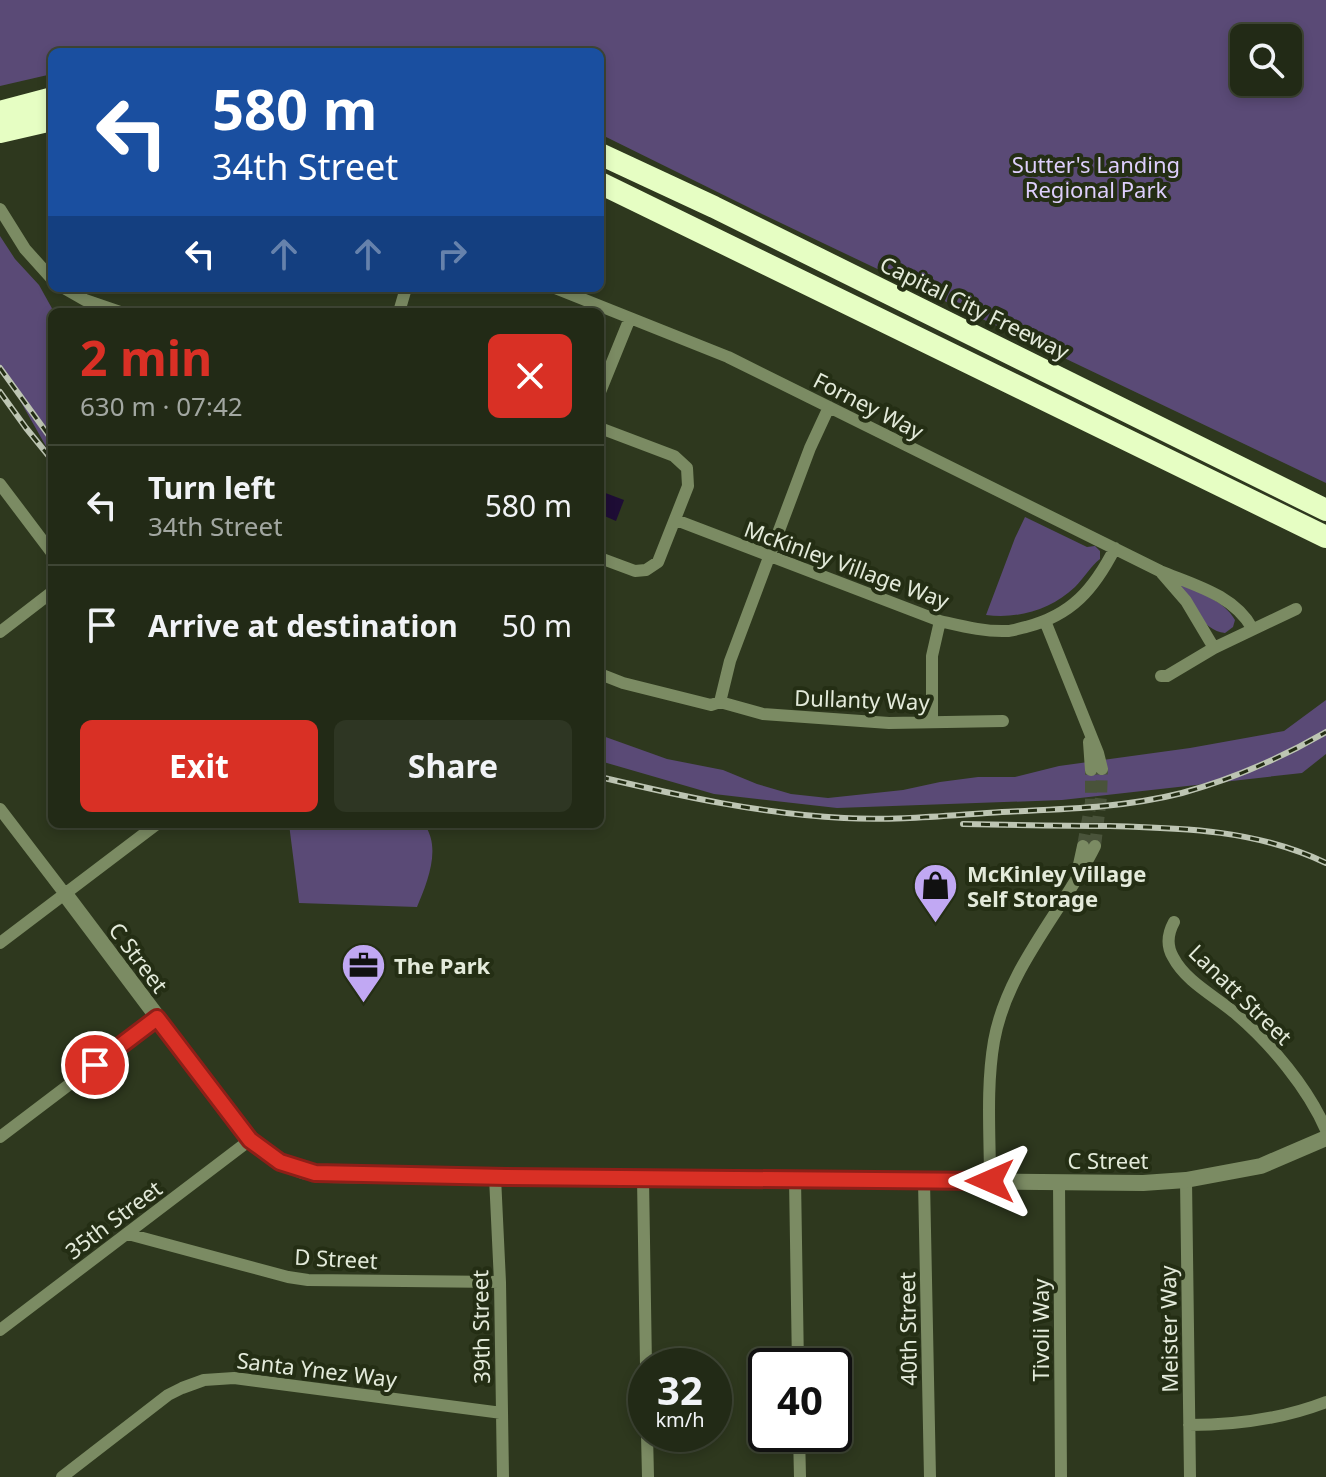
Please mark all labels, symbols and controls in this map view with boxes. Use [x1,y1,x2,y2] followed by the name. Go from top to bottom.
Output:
[1230,24,1302,96] map controls
[1230,24,1302,96] button: search
[212,70,377,146] text: 580 m
[80,80,184,184] icon: left
[212,142,398,191] text: 34th Street
[1012,149,1180,204] park label: Sutter's Landing Regional Park
[178,232,222,276] icon: left
[262,232,306,276] icon: ahead
[346,232,390,276] icon: ahead
[430,232,474,276] icon: right
[875,248,1075,366] street label: Capital City Freeway
[80,325,212,390] text: 2 min
[488,334,572,418] button: close
[809,364,930,446] street label: Forney Way
[80,388,243,424] text: 630 m · 07:42
[148,467,276,508] text: Turn left
[80,483,124,527] icon: left
[485,485,572,526] text: 580 m
[148,508,283,544] text: 34th Street
[740,513,954,615] street label: McKinley Village Way
[80,603,124,647] icon: arrive
[148,605,458,646] text: Arrive at destination
[502,605,572,646] text: 50 m
[794,682,931,716] street label: Dullanty Way
[80,720,318,812] button: Exit
[334,720,572,812] button: Share
[967,858,1146,913] place label: McKinley Village Self Storage
[912,862,960,925] shop icon: McKinley Village Self Storage
[103,916,175,998] street label: C Street
[1183,937,1299,1051] street label: Lanatt Street
[339,941,387,1004] office icon: The Park
[394,950,491,980] place label: The Park
[61,1031,129,1099] pin
[73,1043,117,1087] icon: arrive
[948,1139,1032,1223] position arrow
[1067,1145,1149,1175] street label: C Street
[59,1173,168,1265] street label: 35th Street
[294,1241,378,1275] street label: D Street
[1152,1264,1184,1393] street label: Meister Way
[464,1270,496,1384] street label: 39th Street
[891,1272,923,1386] street label: 40th Street
[1025,1278,1055,1382] street label: Tivoli Way
[235,1344,400,1394] street label: Santa Ynez Way
[748,1348,852,1452] speed limit sign: 40
[657,1362,703,1417] text: 32
[655,1406,705,1433] text: km/h

